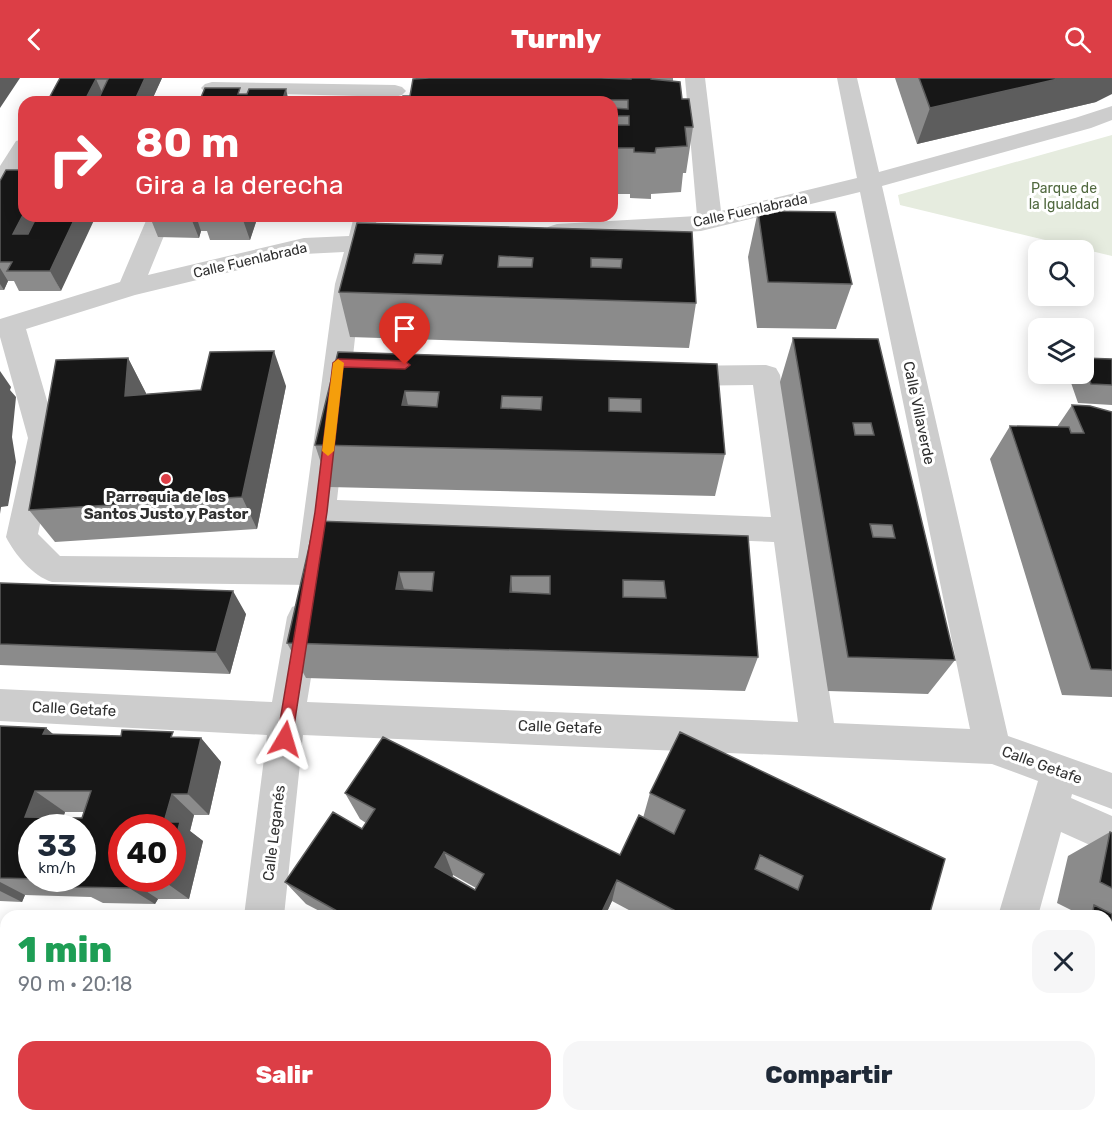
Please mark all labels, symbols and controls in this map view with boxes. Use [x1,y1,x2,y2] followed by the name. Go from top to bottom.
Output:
[18,23,51,56] icon: back
[511,23,601,55] text: Turnly
[1061,23,1094,56] icon: search
[135,118,239,168] text: 80 m
[36,120,114,198] icon: right
[135,169,344,201] text: Gira a la derecha
[1029,180,1099,213] park label: Parque de la Igualdad
[691,190,809,231] street label: Calle Fuenlabrada
[192,239,309,282] street label: Calle Fuenlabrada
[1028,240,1094,384] map controls
[1028,240,1094,306] button: search
[379,303,430,365] pin
[388,312,421,345] icon: arrive
[1028,318,1094,384] button: layers
[899,360,939,466] street label: Calle Villaverde
[159,472,173,486] marker: Parroquia de los Santos Justo y Pastor
[84,488,249,523] place label: Parroquia de los Santos Justo y Pastor
[31,698,117,720] street label: Calle Getafe
[253,707,317,771] position arrow
[518,717,602,737] street label: Calle Getafe
[999,742,1085,788] street label: Calle Getafe
[259,784,289,882] street label: Calle Leganés
[108,814,186,892] speed limit sign: 40
[37,828,77,864] text: 33
[38,859,76,877] text: km/h
[18,928,112,971] text: 1 min
[1032,930,1095,993] button: close
[18,972,132,996] text: 90 m · 20:18
[18,1041,551,1110] button: Salir
[563,1041,1095,1110] button: Compartir

